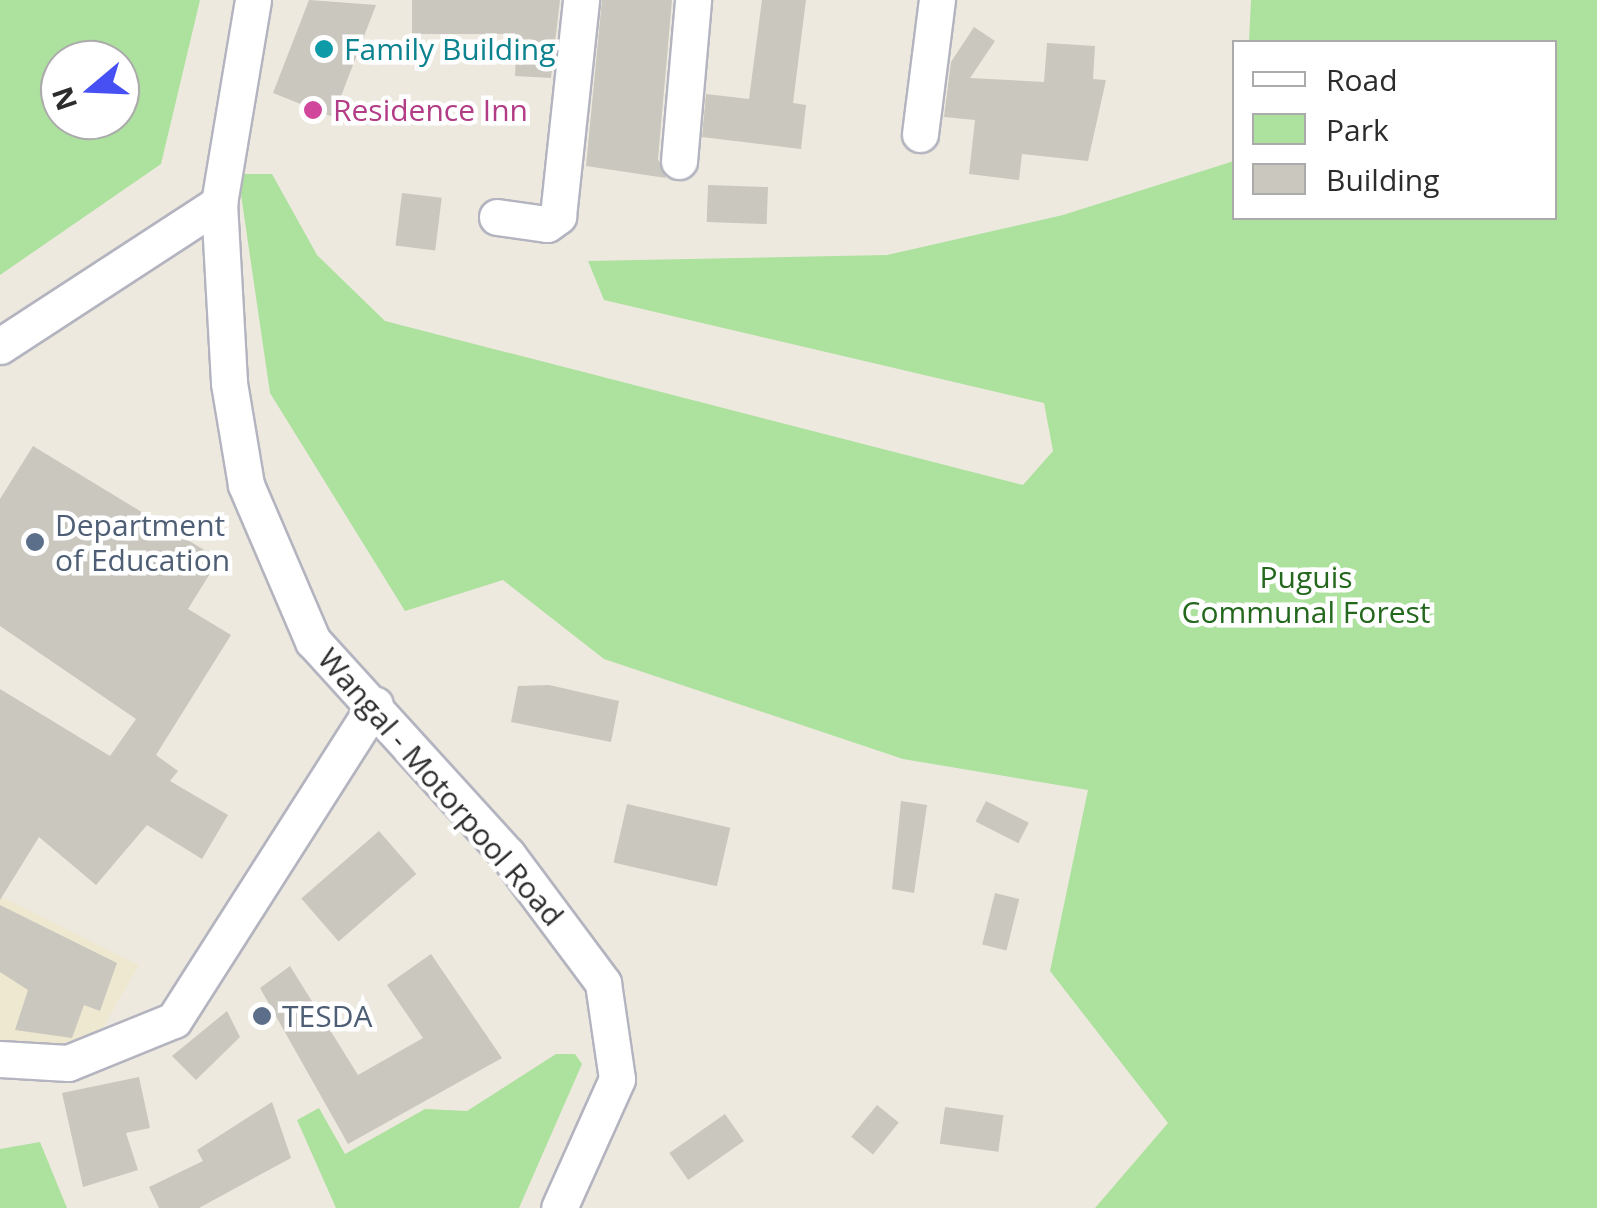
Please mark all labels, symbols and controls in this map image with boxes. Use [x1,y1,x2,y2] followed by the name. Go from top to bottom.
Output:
[344,31,555,67] place label: Family Building
[313,38,335,60] marker: Family Building
[40,40,140,140] north arrow
[1232,40,1557,220] legend
[1326,59,1398,100] text: Road
[42,82,85,116] text: N
[333,92,528,128] place label: Residence Inn
[302,99,324,121] marker: Residence Inn
[1326,109,1389,150] text: Park
[1326,159,1440,200] text: Building
[55,507,230,578] place label: Department of Education
[24,531,46,553] marker: Department of Education
[1182,559,1430,630] park label: Puguis Communal Forest
[311,641,571,933] street label: Wangal - Motorpool Road
[282,998,372,1034] place label: TESDA
[251,1005,273,1027] marker: TESDA

